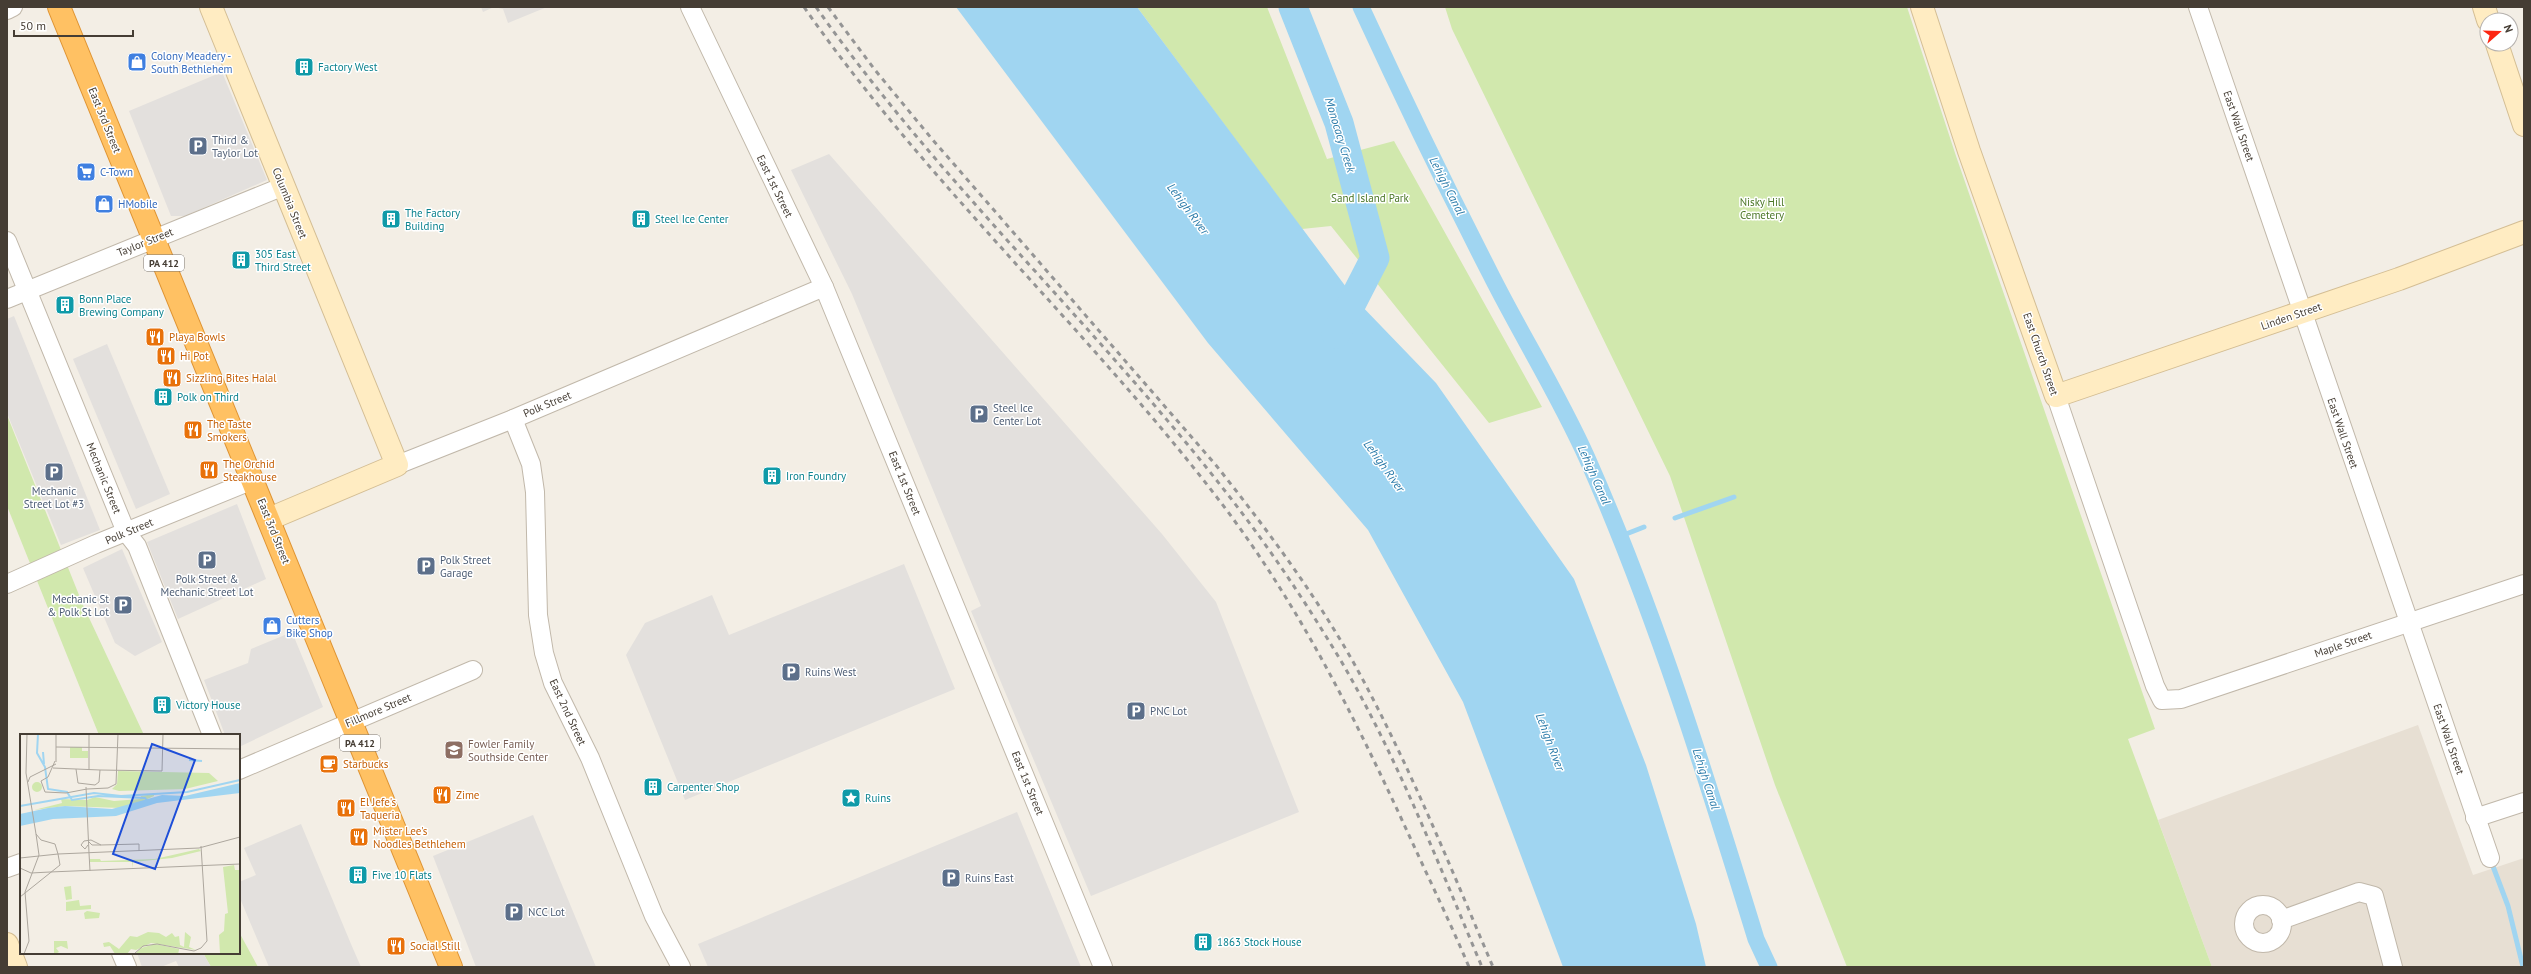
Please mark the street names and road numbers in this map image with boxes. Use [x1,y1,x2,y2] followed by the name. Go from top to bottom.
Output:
[86,85,125,155] street label: East 3rd Street
[2220,89,2258,164] street label: East Wall Street
[754,152,796,220] street label: East 1st Street
[269,165,311,241] street label: Columbia Street
[115,224,175,260] street label: Taylor Street
[144,255,184,271] road number: PA 412
[2259,299,2323,333] street label: Linden Street
[2020,311,2062,397] street label: East Church Street
[521,388,573,420] street label: Polk Street
[2324,396,2362,471] street label: East Wall Street
[83,440,125,516] street label: Mechanic Street
[886,449,924,517] street label: East 1st Street
[255,496,294,566] street label: East 3rd Street
[103,515,155,547] street label: Polk Street
[2312,628,2374,660] street label: Maple Street
[547,677,590,748] street label: East 2nd Street
[343,690,413,730] street label: Fillmore Street
[2430,702,2468,777] street label: East Wall Street
[340,735,380,751] road number: PA 412
[1009,749,1047,817] street label: East 1st Street

